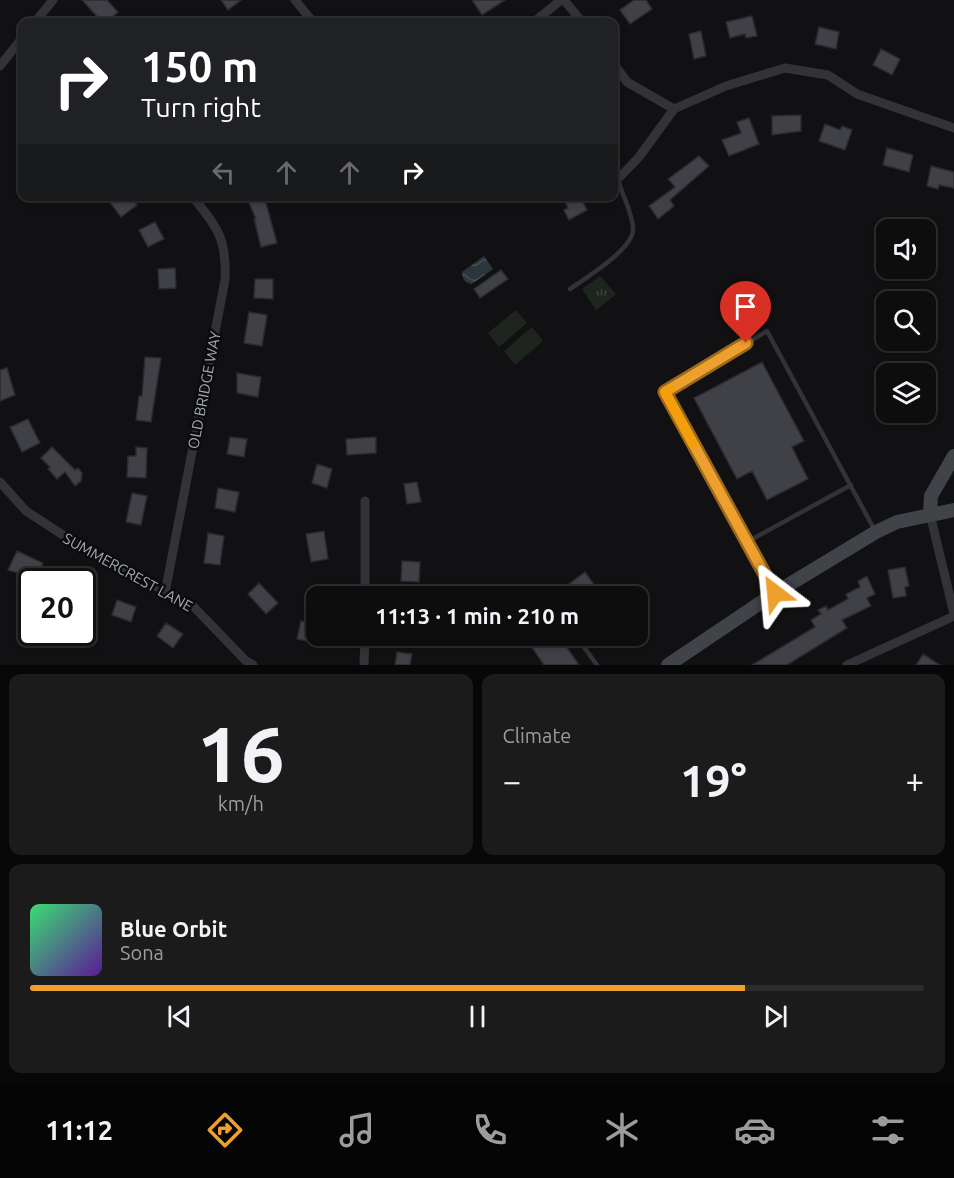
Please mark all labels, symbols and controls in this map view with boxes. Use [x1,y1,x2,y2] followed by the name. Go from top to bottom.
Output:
[42,42,120,120] icon: right
[141,43,258,90] text: 150 m
[141,92,261,122] text: Turn right
[207,156,240,189] icon: left
[270,156,303,189] icon: ahead
[333,156,366,189] icon: ahead
[396,156,429,189] icon: right
[876,219,936,423] map controls
[876,219,936,279] button: sound
[720,281,771,343] pin
[729,290,762,323] icon: arrive
[876,291,936,351] button: search
[184,329,224,450] street label: OLD BRIDGE WAY
[876,363,936,423] button: layers
[60,529,196,615] street label: SUMMERCREST LANE
[743,561,807,625] position arrow
[18,568,96,646] speed limit sign: 20
[375,603,579,628] text: 11:13 · 1 min · 210 m
[197,709,285,797] text: 16
[503,724,571,747] text: Climate
[680,755,747,806] text: 19°
[503,762,521,799] text: −
[905,762,924,799] text: +
[218,792,264,815] text: km/h
[120,916,227,941] text: Blue Orbit
[120,941,164,964] text: Sona
[163,1000,196,1033] icon: previous
[461,1000,494,1033] icon: pause
[759,1000,792,1033] icon: next
[204,1109,246,1151] icon: directions
[336,1109,378,1151] icon: music
[469,1109,511,1151] icon: phone
[601,1109,643,1151] icon: climate
[734,1109,776,1151] icon: car
[867,1109,909,1151] icon: filters
[45,1115,113,1145] text: 11:12

